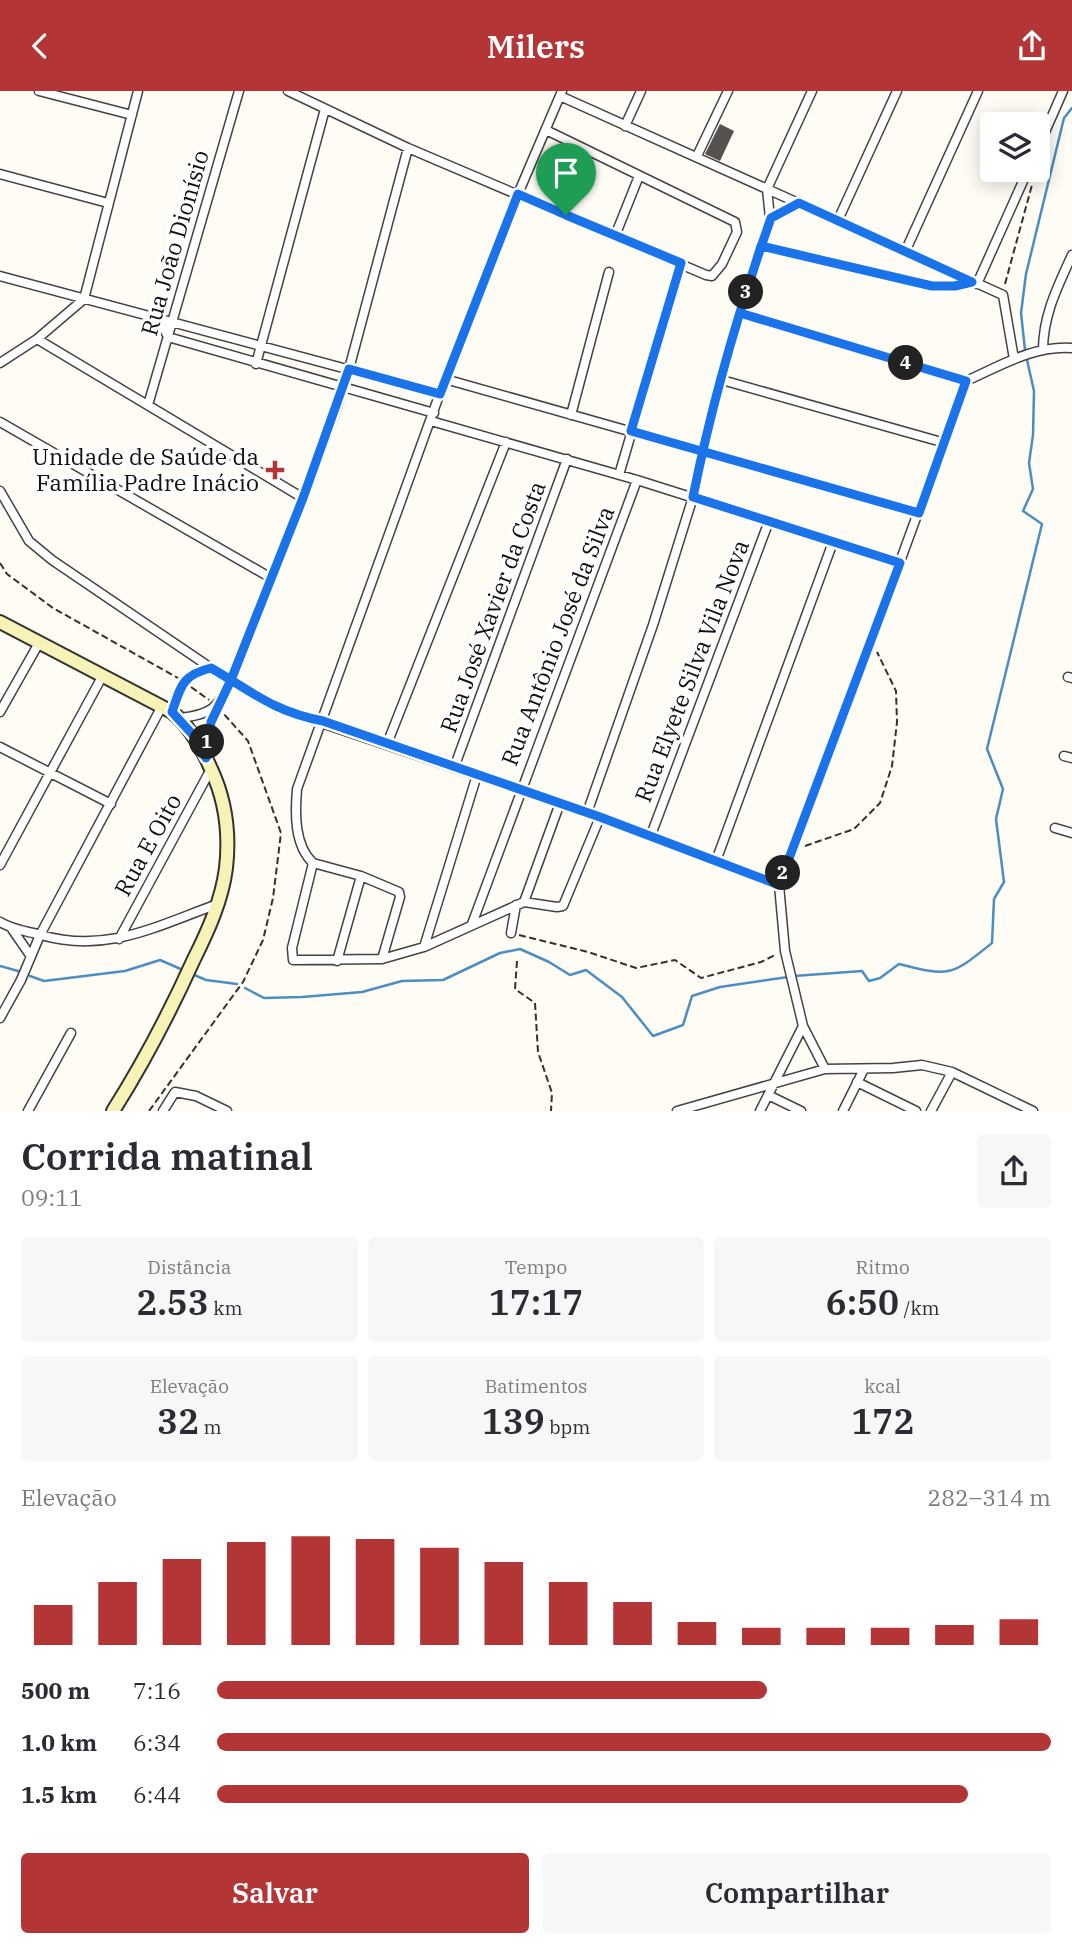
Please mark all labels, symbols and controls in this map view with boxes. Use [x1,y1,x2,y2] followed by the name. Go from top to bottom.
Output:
[487,25,585,67] text: Milers
[21,27,59,65] icon: back
[1013,27,1051,65] icon: share
[980,112,1050,182] map controls
[980,112,1050,182] button: layers
[536,143,596,215] pin
[133,146,215,339] street label: Rua João Dionísio
[547,154,585,192] icon: arrive
[728,275,764,309] pin: 3
[740,279,751,303] text: 3
[888,345,923,381] pin: 4
[900,350,911,374] text: 4
[32,441,259,497] place label: Unidade de Saúde da Família Padre Inácio
[265,460,285,480] marker: Unidade de Saúde da Família Padre Inácio
[433,477,552,737] street label: Rua José Xavier da Costa
[494,502,620,770] street label: Rua Antônio José da Silva
[627,535,755,806] street label: Rua Elyete Silva Vila Nova
[190,725,224,759] pin: 1
[201,729,212,753] text: 1
[107,788,187,901] street label: Rua E Oito
[766,855,800,891] pin: 2
[777,860,788,884] text: 2
[21,1131,313,1180] text: Corrida matinal
[977,1134,1051,1208] button: share
[21,1182,83,1212] text: 09:11
[147,1255,231,1279] text: Distância
[505,1255,567,1279] text: Tempo
[856,1255,910,1279] text: Ritmo
[136,1279,209,1325] text: 2.53
[489,1279,583,1325] text: 17:17
[826,1279,899,1325] text: 6:50
[209,1296,243,1320] text: km
[899,1296,940,1320] text: /km
[150,1374,229,1398] text: Elevação
[485,1374,587,1398] text: Batimentos
[864,1374,901,1398] text: kcal
[157,1398,199,1444] text: 32
[482,1398,545,1444] text: 139
[851,1398,914,1444] text: 172
[199,1415,222,1439] text: m
[545,1415,590,1439] text: bpm
[21,1482,117,1512] text: Elevação
[927,1482,1051,1512] text: 282–314 m
[21,1675,90,1705] text: 500 m
[133,1675,181,1705] text: 7:16
[21,1727,97,1757] text: 1.0 km
[133,1727,181,1757] text: 6:34
[21,1779,97,1809] text: 1.5 km
[133,1779,181,1809] text: 6:44
[21,1853,529,1933] button: Salvar
[543,1853,1051,1933] button: Compartilhar

